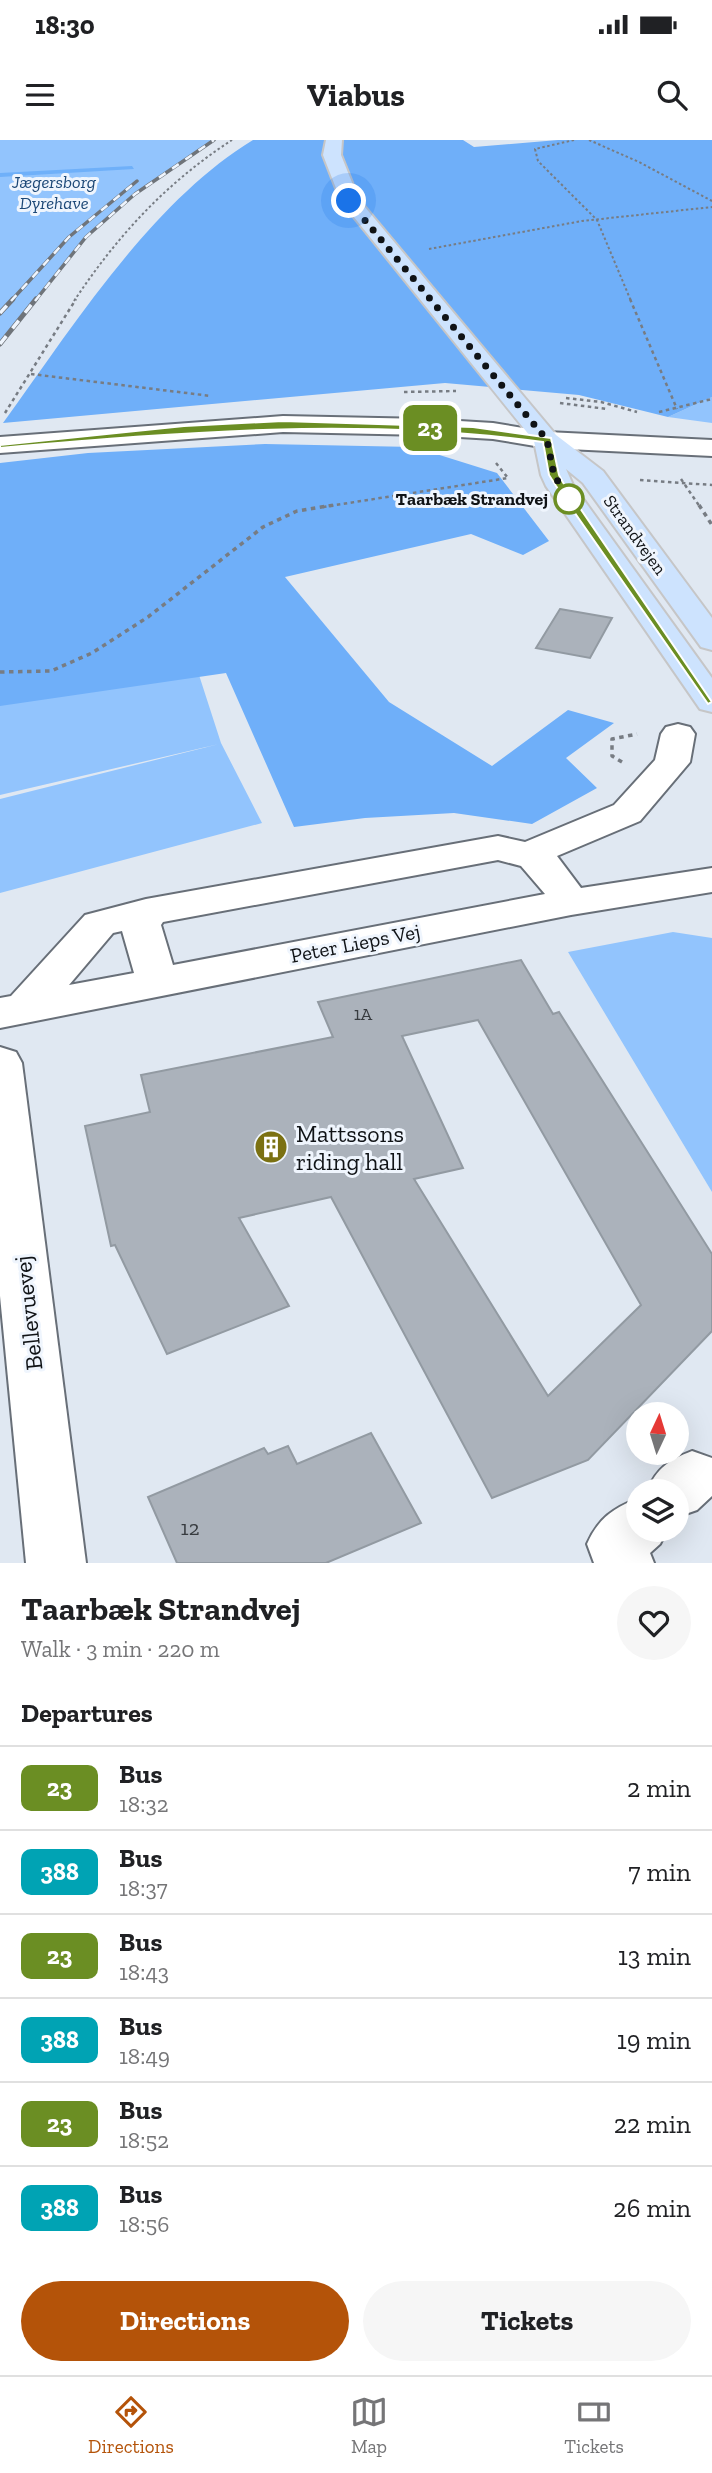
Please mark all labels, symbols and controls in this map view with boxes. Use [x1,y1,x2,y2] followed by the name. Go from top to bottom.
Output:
[35,9,95,41] text: 18:30
[21,76,59,114] icon: menu
[307,76,405,114] text: Viabus
[653,76,691,114] icon: search
[11,171,97,214] park label: Jægersborg Dyrehave
[331,183,366,218] your location
[398,405,462,451] line badge: 23
[417,413,443,442] text: 23
[554,484,584,514] marker: Taarbæk Strandvej
[396,488,548,510] place label: Taarbæk Strandvej
[599,491,672,580] street label: Strandvejen
[288,918,422,969] street label: Peter Lieps Vej
[354,1003,373,1025] house number: 1A
[296,1119,404,1176] place label: Mattssons riding hall
[252,1128,290,1166] building icon: Mattssons riding hall
[8,1254,48,1372] street label: Bellevuevej
[626,1402,690,1465] north arrow
[626,1402,689,1542] map controls
[626,1479,689,1542] button: layers
[181,1515,199,1540] house number: 12
[617,1586,691,1660] button: heart
[21,1589,300,1628] text: Taarbæk Strandvej
[21,1635,220,1663] text: Walk · 3 min · 220 m
[21,1697,153,1729] text: Departures
[119,1758,162,1790] text: Bus
[627,1772,691,1804] text: 2 min
[47,1773,72,1802] text: 23
[119,1790,168,1818] text: 18:32
[119,1842,162,1874] text: Bus
[628,1856,691,1888] text: 7 min
[40,1857,79,1886] text: 388
[119,1874,167,1902] text: 18:37
[119,1926,162,1958] text: Bus
[618,1940,691,1972] text: 13 min
[47,1941,72,1970] text: 23
[119,1958,169,1986] text: 18:43
[119,2010,162,2042] text: Bus
[617,2024,691,2056] text: 19 min
[40,2025,79,2054] text: 388
[119,2042,170,2070] text: 18:49
[119,2094,162,2126] text: Bus
[614,2108,691,2140] text: 22 min
[47,2109,72,2138] text: 23
[119,2126,169,2154] text: 18:52
[119,2178,162,2210] text: Bus
[613,2192,691,2224] text: 26 min
[40,2193,79,2222] text: 388
[119,2210,169,2238] text: 18:56
[21,2281,349,2361] button: Directions
[363,2281,691,2361] button: Tickets
[88,2393,174,2458] tab: Directions
[350,2393,388,2458] tab: Map
[564,2393,624,2458] tab: Tickets

